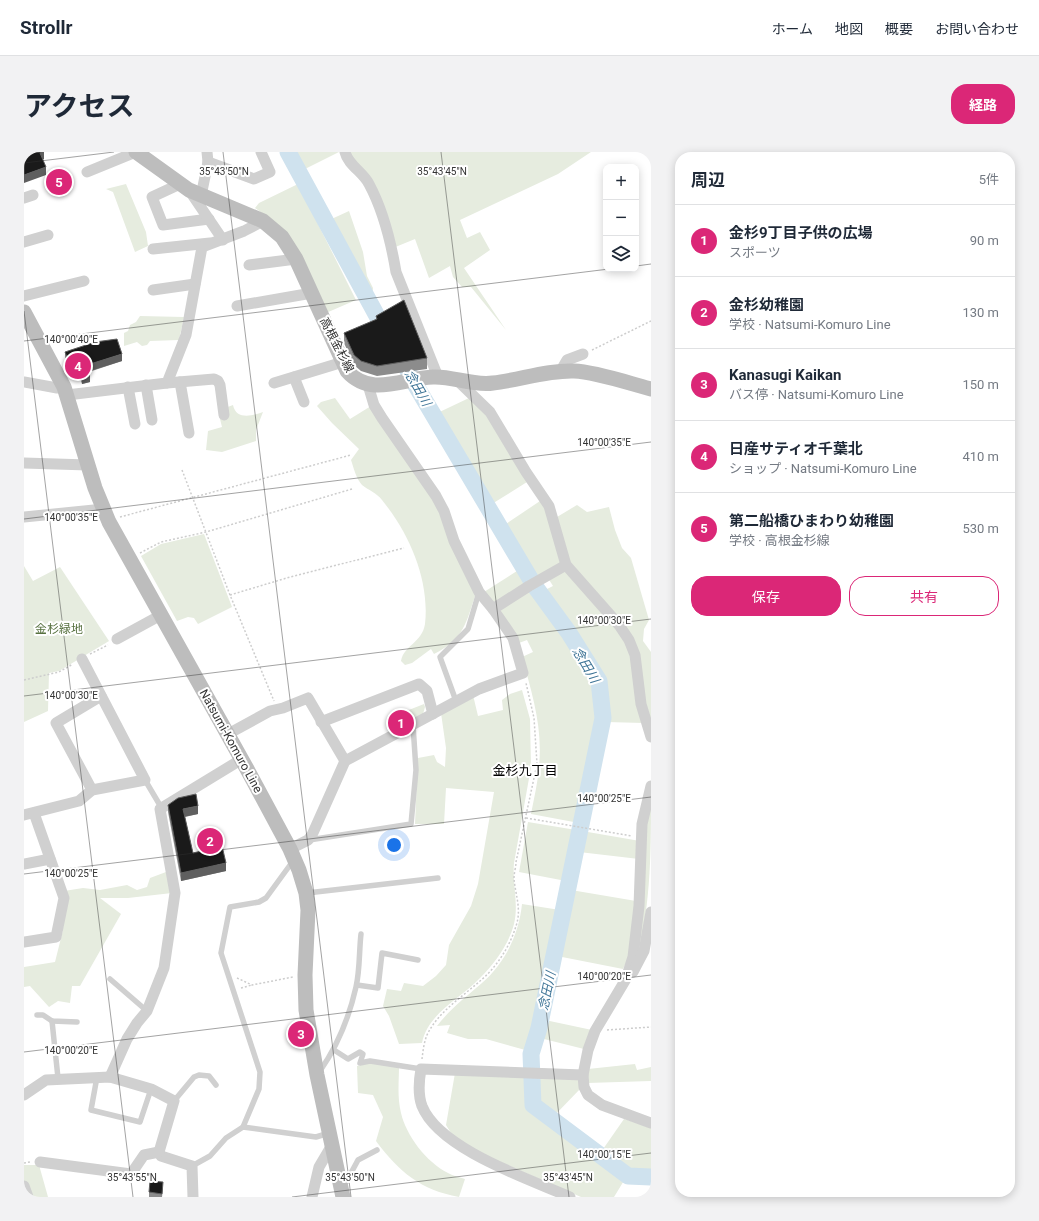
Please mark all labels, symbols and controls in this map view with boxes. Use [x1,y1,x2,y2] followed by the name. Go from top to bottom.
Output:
[20,16,73,39] text: Strollr
[771,21,813,37] text: ホーム
[835,21,863,37] text: 地図
[885,21,913,37] text: 概要
[935,21,1019,37] text: お問い合わせ
[951,84,1015,124] button: 経路
[24,90,135,123] text: アクセス
[603,164,639,272] map controls
[603,164,639,200] button: +
[199,166,249,177] text: 35°43'50"N
[417,166,467,177] text: 35°43'45"N
[46,167,72,197] pin: 5
[691,170,725,190] text: 周辺
[979,172,999,187] text: 5件
[603,200,639,236] button: −
[729,224,873,242] text: 金杉9丁目子供の広場
[700,233,708,248] text: 1
[970,233,999,248] text: 90 m
[603,236,639,272] button: layers
[729,245,781,260] text: スポーツ
[729,296,804,314] text: 金杉幼稚園
[700,305,708,320] text: 2
[962,305,999,320] text: 130 m
[317,315,357,375] street label: 高根金杉線
[729,317,891,332] text: 学校 · Natsumi-Komuro Line
[44,334,98,345] text: 140°00'40"E
[65,351,91,381] pin: 4
[729,366,841,384] text: Kanasugi Kaikan
[402,367,435,410] water label: 念田川
[700,377,708,392] text: 3
[962,377,999,392] text: 150 m
[729,387,904,402] text: バス停 · Natsumi-Komuro Line
[577,437,631,448] text: 140°00'35"E
[729,440,863,458] text: 日産サティオ千葉北
[700,449,708,464] text: 4
[962,449,999,464] text: 410 m
[729,461,917,476] text: ショップ · Natsumi-Komuro Line
[44,512,98,523] text: 140°00'35"E
[729,512,894,530] text: 第二船橋ひまわり幼稚園
[700,521,708,536] text: 5
[962,521,999,536] text: 530 m
[729,533,830,548] text: 学校 · 高根金杉線
[691,576,841,616] button: 保存
[849,576,999,616] button: 共有
[577,615,631,626] text: 140°00'30"E
[35,622,83,636] park label: 金杉緑地
[570,644,603,687] water label: 念田川
[197,687,265,795] street label: Natsumi-Komuro Line
[44,690,98,701] text: 140°00'30"E
[388,708,414,738] pin: 1
[492,763,558,778] district label: 金杉九丁目
[577,793,631,804] text: 140°00'25"E
[197,826,223,856] pin: 2
[384,835,404,855] your location
[44,868,98,879] text: 140°00'25"E
[536,968,559,1012] water label: 念田川
[577,971,631,982] text: 140°00'20"E
[288,1019,314,1049] pin: 3
[44,1045,98,1056] text: 140°00'20"E
[577,1149,631,1160] text: 140°00'15"E
[107,1172,157,1183] text: 35°43'55"N
[325,1172,375,1183] text: 35°43'50"N
[543,1172,593,1183] text: 35°43'45"N

